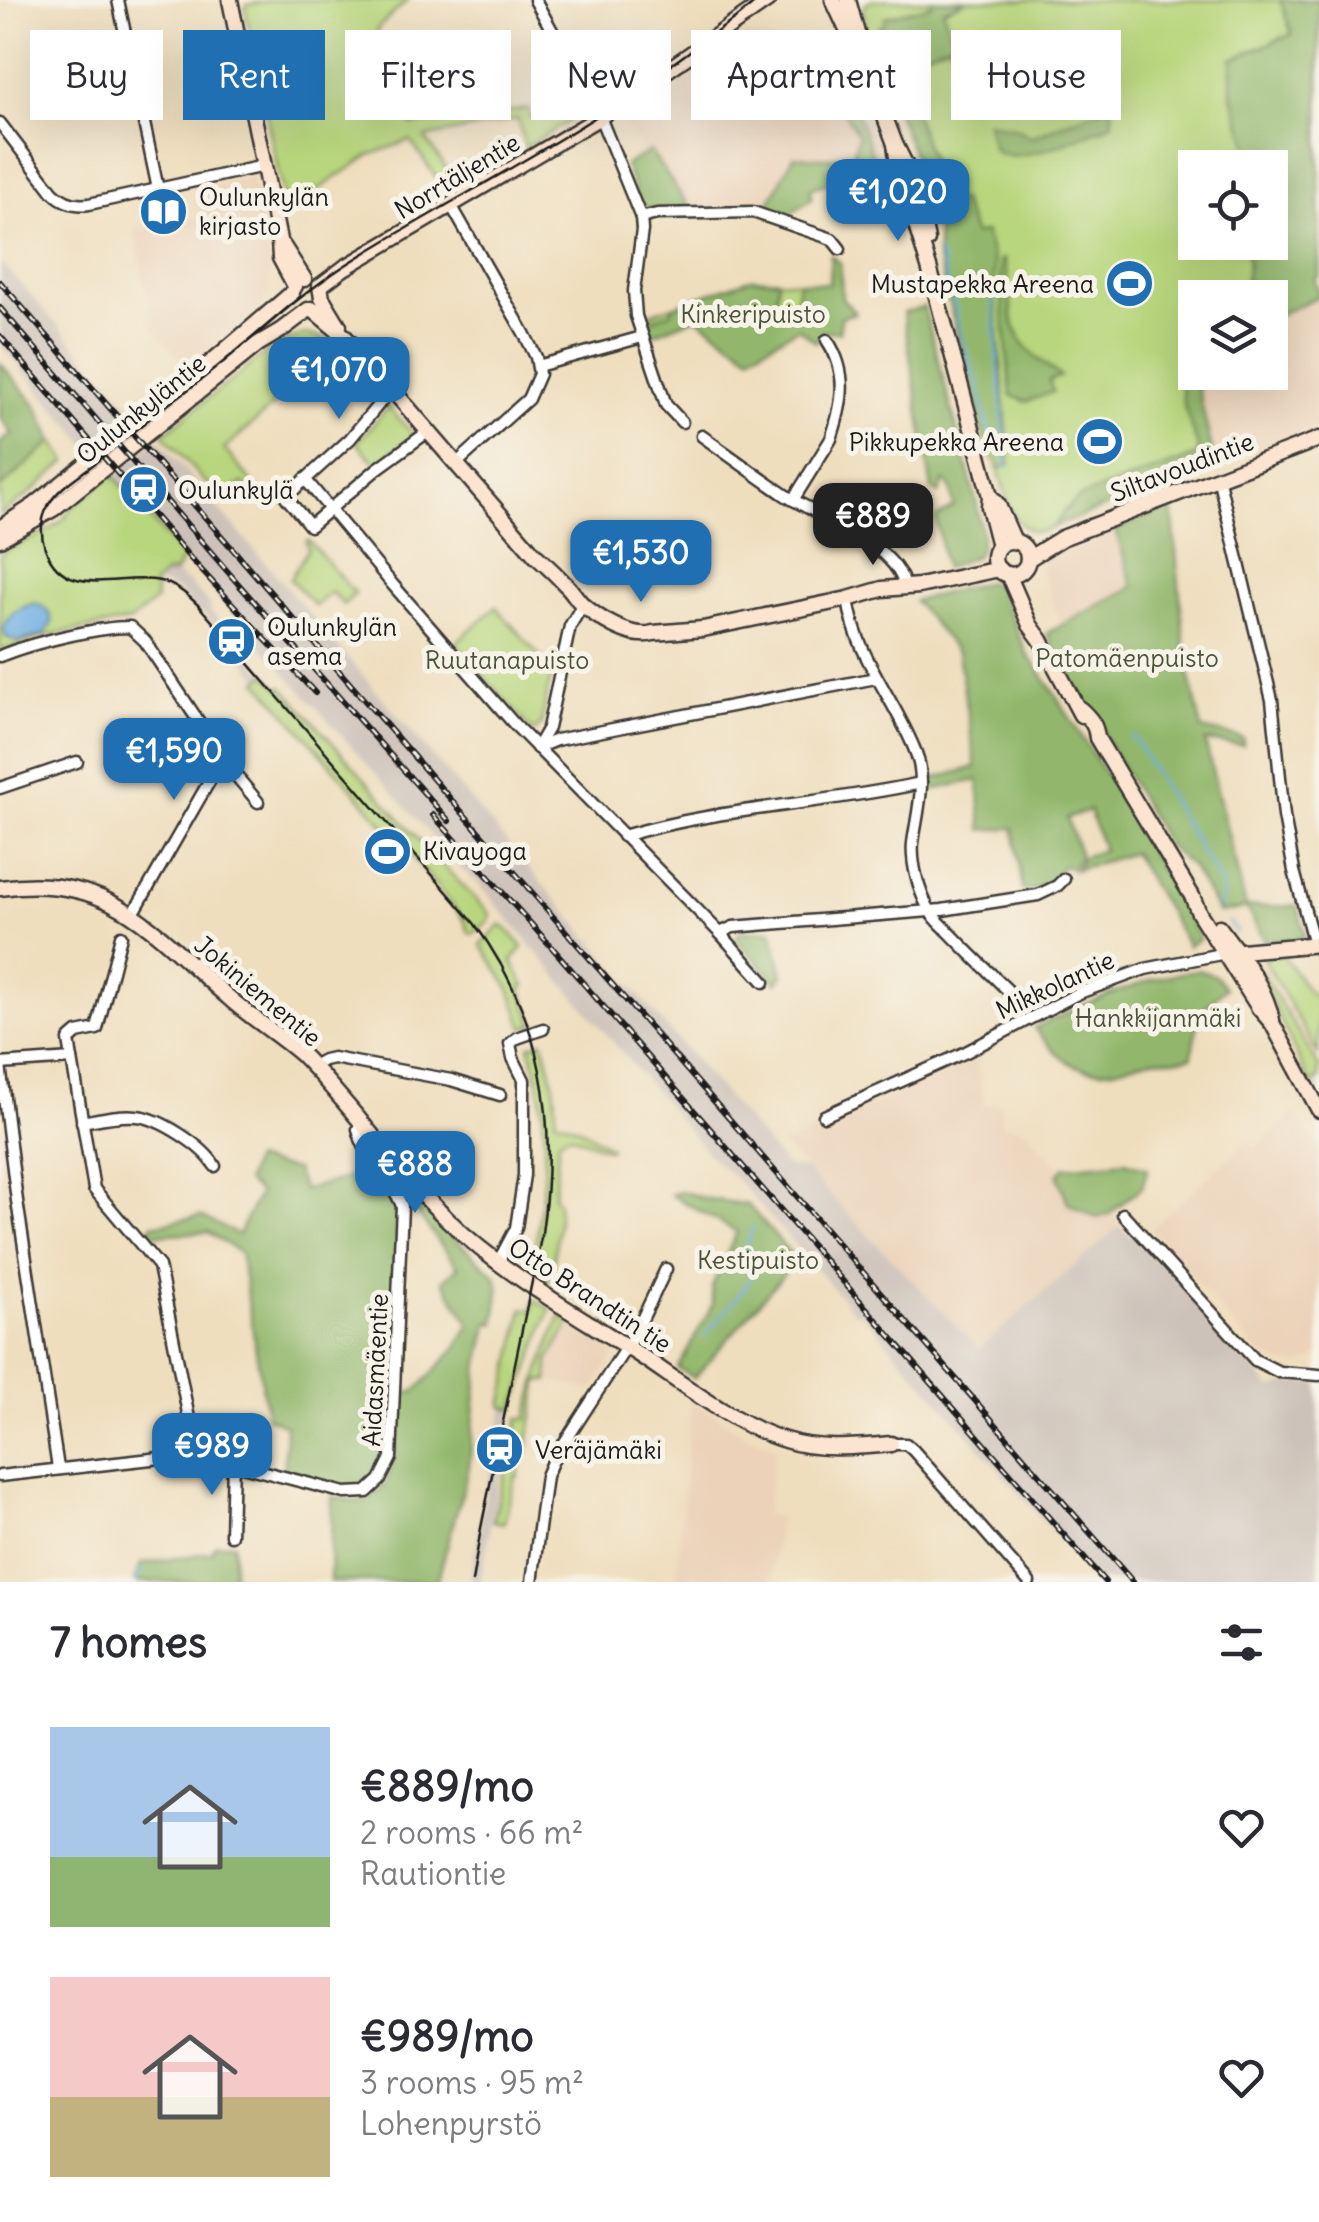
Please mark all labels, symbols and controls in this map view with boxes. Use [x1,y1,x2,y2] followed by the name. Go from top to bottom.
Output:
[30,30,163,120] chip: Buy
[183,30,325,120] chip: Rent
[345,30,511,120] chip: Filters
[531,30,671,120] chip: New
[691,30,931,120] chip: Apartment
[951,30,1121,120] chip: House
[388,126,526,226] street label: Norrtäljentie
[1178,150,1288,390] map controls
[1178,150,1288,260] button: locate
[817,159,979,244] pin: €1,020
[848,171,948,212] text: €1,020
[199,181,329,242] place label: Oulunkylän kirjasto
[138,185,190,237] library icon: Oulunkylän kirjasto
[1103,258,1155,310] sports icon: Mustapekka Areena
[871,268,1094,300] place label: Mustapekka Areena
[1178,280,1288,390] button: layers
[680,298,826,330] park label: Kinkeripuisto
[258,337,420,422] pin: €1,070
[70,347,212,471] street label: Oulunkyläntie
[291,349,388,390] text: €1,070
[1073,416,1125,468] sports icon: Pikkupekka Areena
[1106,425,1258,509] street label: Siltavoudintie
[849,426,1064,458] place label: Pikkupekka Areena
[117,464,169,516] station icon: Oulunkylä
[178,474,293,506] place label: Oulunkylä
[814,483,932,568] pin: €889
[835,495,911,536] text: €889
[560,520,722,605] pin: €1,530
[592,532,690,573] text: €1,530
[267,611,397,672] place label: Oulunkylän asema
[206,615,258,667] station icon: Oulunkylän asema
[1035,642,1219,674] park label: Patomäenpuisto
[425,644,589,676] park label: Ruutanapuisto
[93,718,255,803] pin: €1,590
[125,730,223,771] text: €1,590
[362,825,414,877] sports icon: Kivayoga
[423,835,527,867] place label: Kivayoga
[188,929,328,1053] street label: Jokiniementie
[991,944,1119,1026] street label: Mikkolantie
[1075,1002,1241,1034] park label: Hankkijanmäki
[356,1131,474,1216] pin: €888
[377,1143,453,1184] text: €888
[502,1230,678,1360] street label: Otto Brandtin tie
[697,1244,819,1276] park label: Kestipuisto
[355,1293,395,1447] street label: Aidasmäentie
[153,1413,271,1498] pin: €989
[474,1424,526,1476] station icon: Veräjämäki
[174,1425,250,1466] text: €989
[535,1434,662,1466] place label: Veräjämäki
[1214,1615,1269,1670] icon: filters
[50,1616,207,1668] text: 7 homes
[360,1760,534,1812] text: €889/mo
[130,1767,250,1887] icon: home
[1214,1800,1269,1855] icon: heart
[360,1812,583,1853] text: 2 rooms · 66 m²
[360,1853,506,1894] text: Rautiontie
[360,2010,534,2062] text: €989/mo
[130,2017,250,2137] icon: home
[1214,2050,1269,2105] icon: heart
[360,2062,584,2103] text: 3 rooms · 95 m²
[360,2103,542,2144] text: Lohenpyrstö

